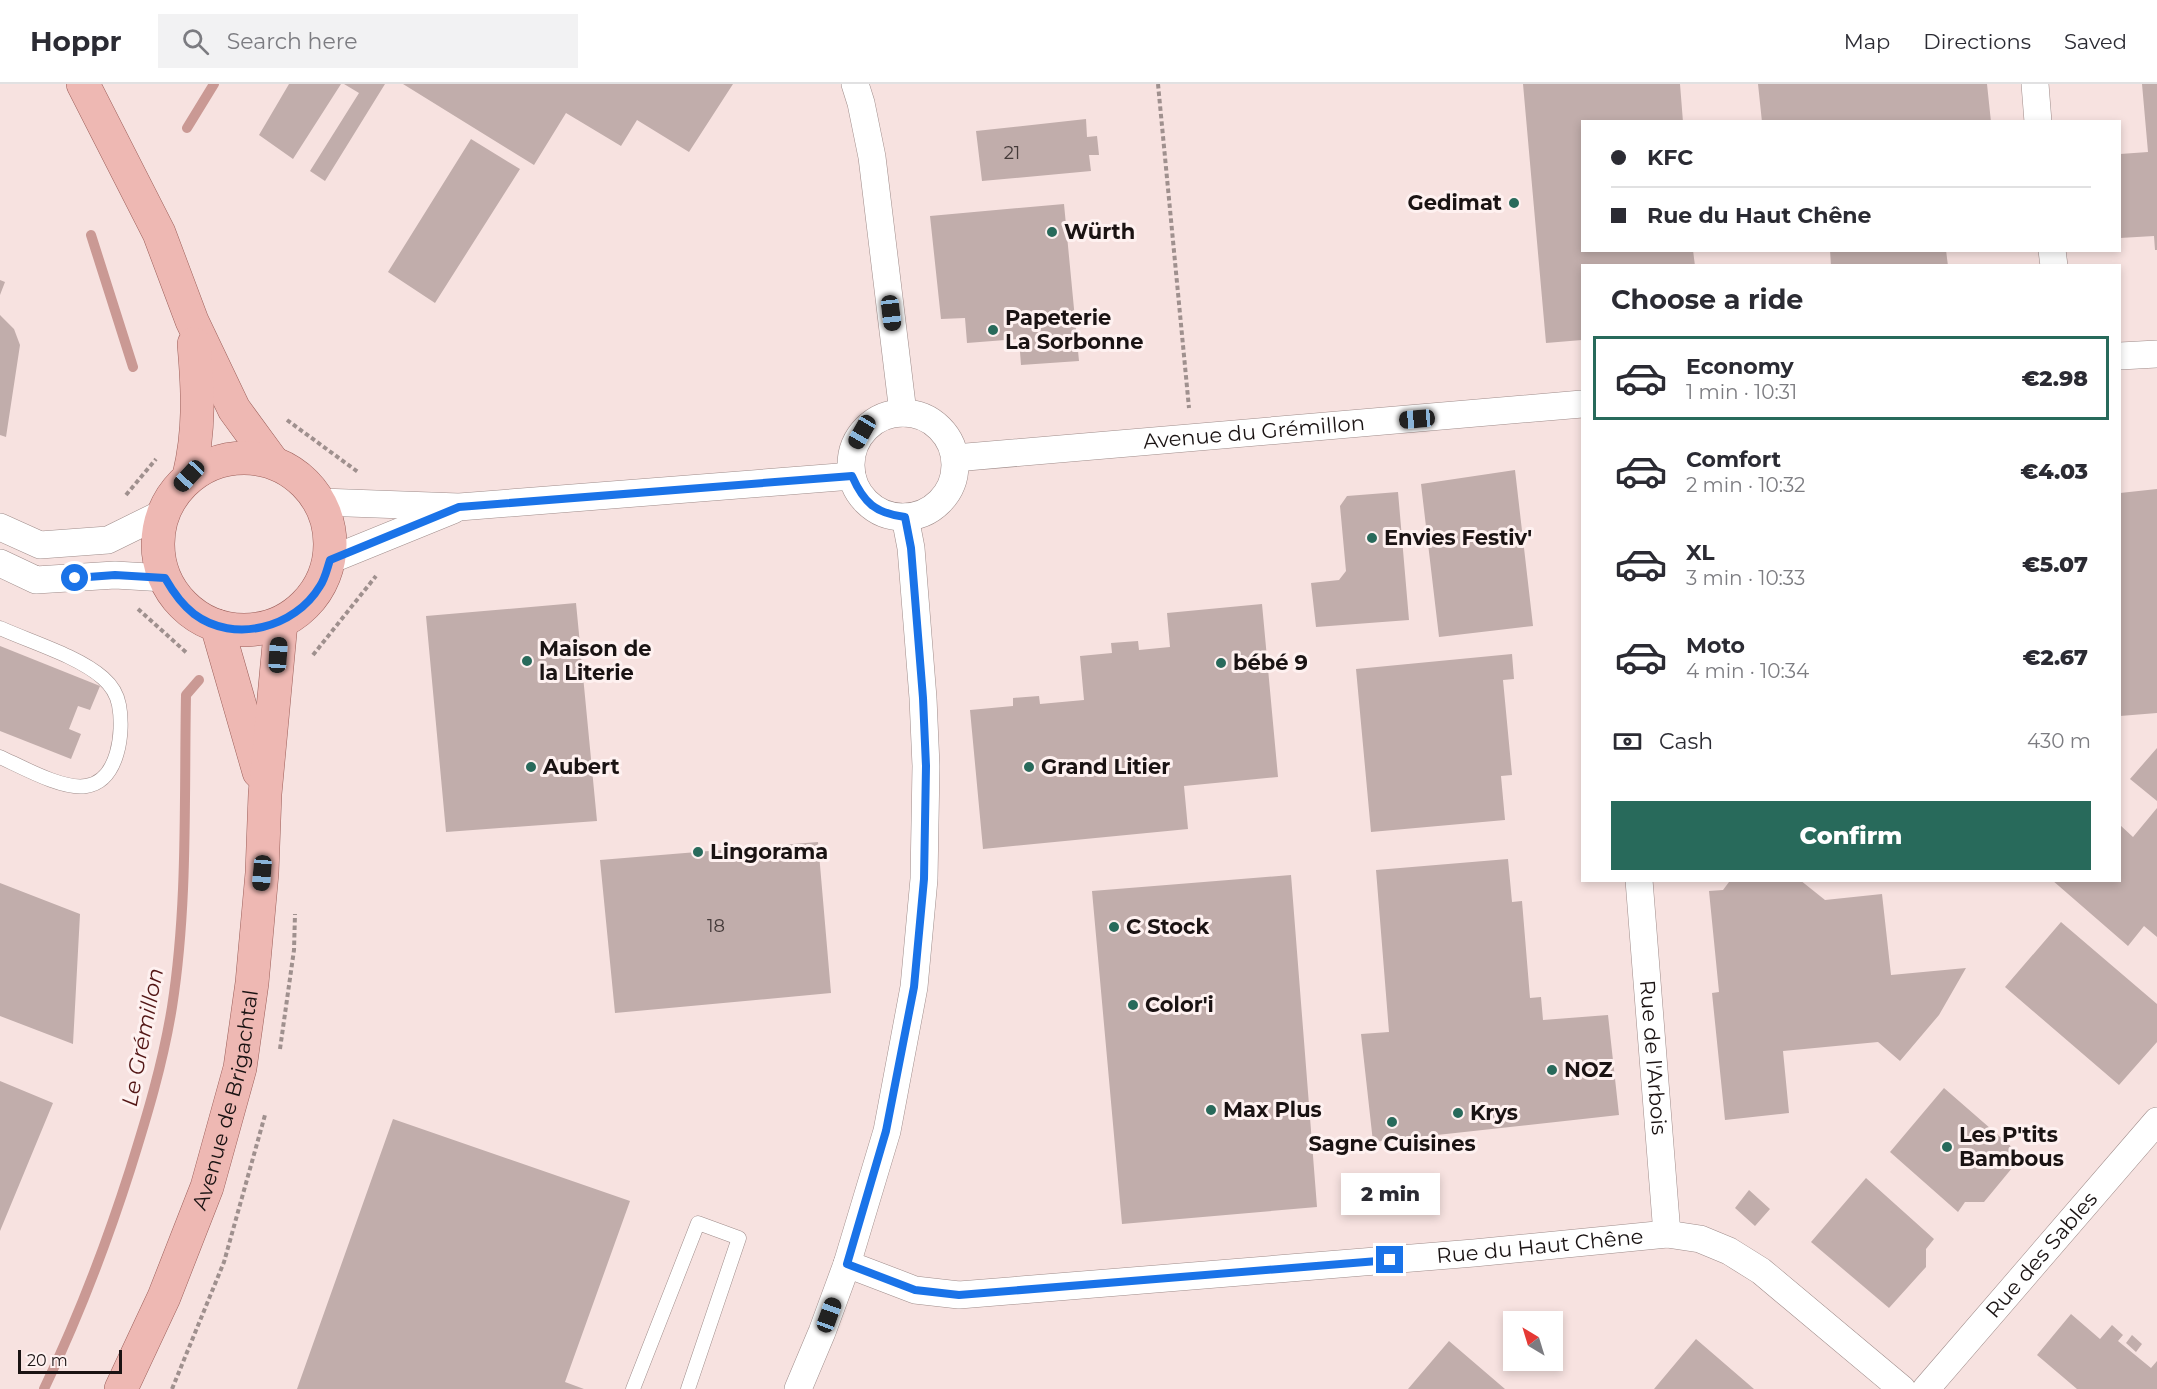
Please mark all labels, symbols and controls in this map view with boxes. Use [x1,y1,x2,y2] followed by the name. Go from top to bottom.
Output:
[158,14,578,68] search box
[30,24,122,58] text: Hoppr
[179,25,212,58] icon: search
[227,28,358,55] text: Search here
[1844,29,1890,54] text: Map
[1923,29,2031,54] text: Directions
[2064,29,2127,54] text: Saved
[1004,142,1020,164] house number: 21
[1647,144,1693,171] text: KFC
[1408,190,1502,215] place label: Gedimat
[1507,196,1521,210] marker: Gedimat
[1647,202,1872,229] text: Rue du Haut Chêne
[1064,219,1135,244] place label: Würth
[1045,225,1059,239] marker: Würth
[1611,283,1803,316] text: Choose a ride
[880,294,902,332] car
[1005,305,1143,354] place label: Papeterie La Sorbonne
[986,323,1000,337] marker: Papeterie La Sorbonne
[1614,351,1668,405] icon: car
[1686,353,1794,380] text: Economy
[2021,365,2088,392] text: €2.98
[1686,380,1797,404] text: 1 min · 10:31
[1398,408,1436,430] car
[1142,410,1366,454] street label: Avenue du Grémillon
[845,412,879,452] car
[1614,444,1668,498] icon: car
[1686,446,1781,473] text: Comfort
[170,457,208,495] car
[2020,458,2088,485] text: €4.03
[1686,473,1805,497] text: 2 min · 10:32
[1384,525,1532,550] place label: Envies Festiv'
[1365,531,1379,545] marker: Envies Festiv'
[1614,537,1668,591] icon: car
[1686,539,1715,566] text: XL
[2022,551,2088,578] text: €5.07
[61,564,88,591] route start
[1686,566,1805,590] text: 3 min · 10:33
[1614,630,1668,684] icon: car
[1686,632,1745,659] text: Moto
[268,636,288,674] car
[539,636,651,685] place label: Maison de la Literie
[2023,644,2088,671] text: €2.67
[1233,650,1308,675] place label: bébé 9
[520,654,534,668] marker: Maison de la Literie
[1214,656,1228,670] marker: bébé 9
[1686,659,1809,683] text: 4 min · 10:34
[1611,725,1644,758] icon: cash
[1659,728,1713,755] text: Cash
[2027,729,2091,753] text: 430 m
[542,754,620,779] place label: Aubert
[1041,754,1170,779] place label: Grand Litier
[524,760,538,774] marker: Aubert
[1022,760,1036,774] marker: Grand Litier
[1611,801,2091,870] button: Confirm
[710,839,828,864] place label: Lingorama
[691,845,705,859] marker: Lingorama
[251,854,273,892] car
[1126,914,1209,939] place label: C Stock
[707,915,725,937] house number: 18
[1107,920,1121,934] marker: C Stock
[116,966,169,1109] water label: Le Grémillon
[1635,979,1672,1136] street label: Rue de l'Arbois
[186,988,263,1213] street label: Avenue de Brigachtal
[1145,992,1214,1017] place label: Color'i
[1126,998,1140,1012] marker: Color'i
[1564,1057,1613,1082] place label: NOZ
[1545,1063,1559,1077] marker: NOZ
[1223,1097,1322,1122] place label: Max Plus
[1470,1100,1518,1125] place label: Krys
[1204,1103,1218,1117] marker: Max Plus
[1451,1106,1465,1120] marker: Krys
[1385,1115,1399,1129] marker: Sagne Cuisines
[1959,1122,2064,1171] place label: Les P'tits Bambous
[1308,1131,1476,1156] place label: Sagne Cuisines
[1940,1140,1954,1154] marker: Les P'tits Bambous
[1340,1173,1440,1215] callout: 2 min
[1361,1182,1420,1206] text: 2 min
[1980,1186,2102,1323] street label: Rue des Sables
[1435,1223,1644,1268] street label: Rue du Haut Chêne
[1376,1246,1403,1273] route end
[814,1295,844,1335] car
[1503,1311,1563,1371] north arrow
[1503,1311,1563,1371] map controls
[18,1347,122,1374] scale bar
[27,1351,68,1370] text: 20 m

